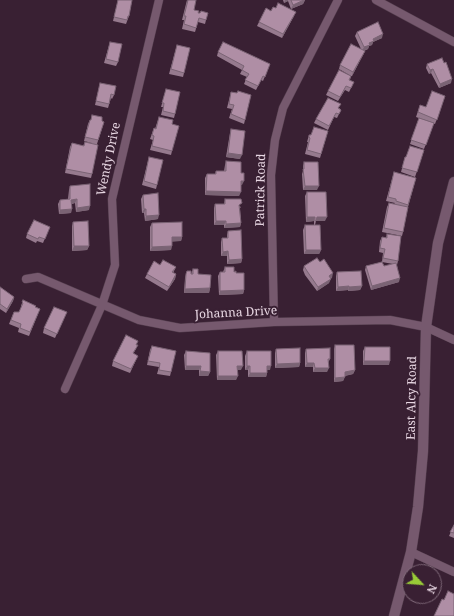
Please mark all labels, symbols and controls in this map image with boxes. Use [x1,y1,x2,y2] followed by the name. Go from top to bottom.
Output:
[94,121,124,197] street label: Wendy Drive
[253,154,269,226] street label: Patrick Road
[194,304,278,322] street label: Johanna Drive
[404,356,420,440] street label: East Alcy Road
[402,564,442,604] north arrow
[424,582,441,596] text: N

